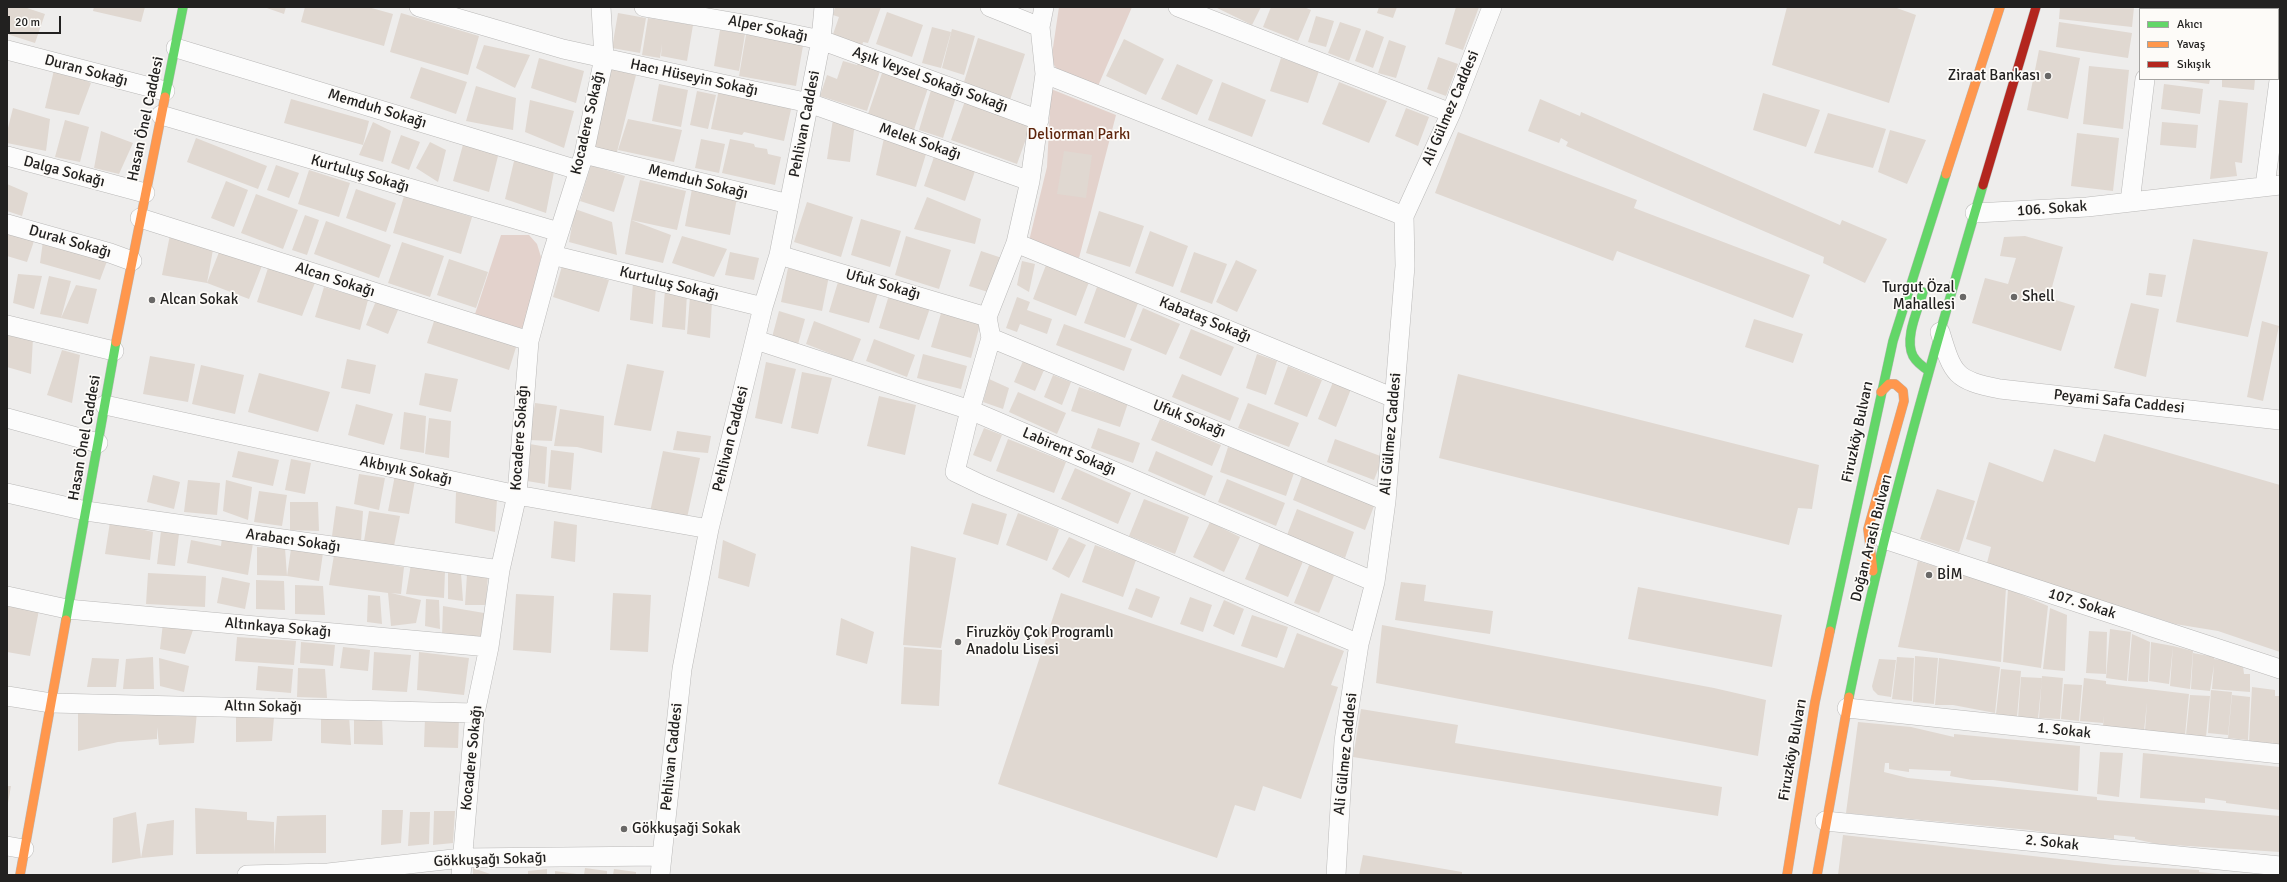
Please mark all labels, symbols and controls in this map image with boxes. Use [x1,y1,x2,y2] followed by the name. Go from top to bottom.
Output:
[10,8,63,34] scale bar
[2139,8,2279,80] legend
[727,12,809,46] street label: Alper Sokağı
[15,15,40,30] text: 20 m
[2177,17,2203,32] text: Akıcı
[2177,37,2205,52] text: Yavaş
[850,43,1010,117] street label: Aşık Veysel Sokağı Sokağı
[1419,48,1483,168] street label: Ali Gülmez Caddesi
[42,51,130,91] street label: Duran Sokağı
[124,55,168,183] street label: Hasan Önel Caddesi
[628,56,760,100] street label: Hacı Hüseyin Sokağı
[2177,57,2211,72] text: Sıkışık
[1948,67,2040,85] place label: Ziraat Bankası
[567,69,609,177] street label: Kocadere Sokağı
[786,69,824,179] street label: Pehlivan Caddesi
[2043,71,2053,81] marker: Ziraat Bankası
[325,85,429,133] street label: Memduh Sokağı
[877,120,963,164] street label: Melek Sokağı
[1028,126,1130,144] park label: Deliorman Parkı
[309,151,411,197] street label: Kurtuluş Sokağı
[21,152,107,192] street label: Dalga Sokağı
[646,161,750,203] street label: Memduh Sokağı
[2016,198,2088,220] street label: 106. Sokak
[27,222,113,262] street label: Durak Sokağı
[293,259,377,301] street label: Alcan Sokağı
[618,263,720,305] street label: Kurtuluş Sokağı
[843,266,923,304] street label: Ufuk Sokağı
[1882,279,1955,314] place label: Turgut Özal Mahallesi
[2022,288,2055,306] place label: Shell
[160,291,238,309] place label: Alcan Sokak
[1958,292,1968,302] marker: Turgut Özal Mahallesi
[2009,292,2019,302] marker: Shell
[1156,293,1254,347] street label: Kabataş Sokağı
[147,295,157,305] marker: Alcan Sokak
[1377,372,1405,496] street label: Ali Gülmez Caddesi
[65,374,105,502] street label: Hasan Önel Caddesi
[1838,380,1878,484] street label: Firuzköy Bulvarı
[709,384,753,494] street label: Pehlivan Caddesi
[507,385,533,491] street label: Kocadere Sokağı
[2053,386,2185,418] street label: Peyami Safa Caddesi
[1150,396,1228,442] street label: Ufuk Sokağı
[1019,424,1119,480] street label: Labirent Sokağı
[358,452,454,490] street label: Akbıyık Sokağı
[1847,472,1897,604] street label: Doğan Araslı Bulvarı
[245,525,341,557] street label: Arabacı Sokağı
[1937,566,1963,584] place label: BİM
[1924,570,1934,580] marker: BİM
[2046,585,2118,623] street label: 107. Sokak
[224,614,332,642] street label: Altınkaya Sokağı
[966,624,1114,659] place label: Firuzköy Çok Programlı Anadolu Lisesi
[953,637,963,647] marker: Firuzköy Çok Programlı Anadolu Lisesi
[1331,692,1361,816] street label: Ali Gülmez Caddesi
[224,697,302,717] street label: Altın Sokağı
[1775,698,1811,802] street label: Firuzköy Bulvarı
[657,702,687,812] street label: Pehlivan Caddesi
[458,704,486,812] street label: Kocadere Sokağı
[2036,719,2092,743] street label: 1. Sokak
[632,820,741,838] place label: Gökkuşaği Sokak
[619,824,629,834] marker: Gökkuşaği Sokak
[2024,831,2080,855] street label: 2. Sokak
[433,849,547,871] street label: Gökkuşağı Sokağı

